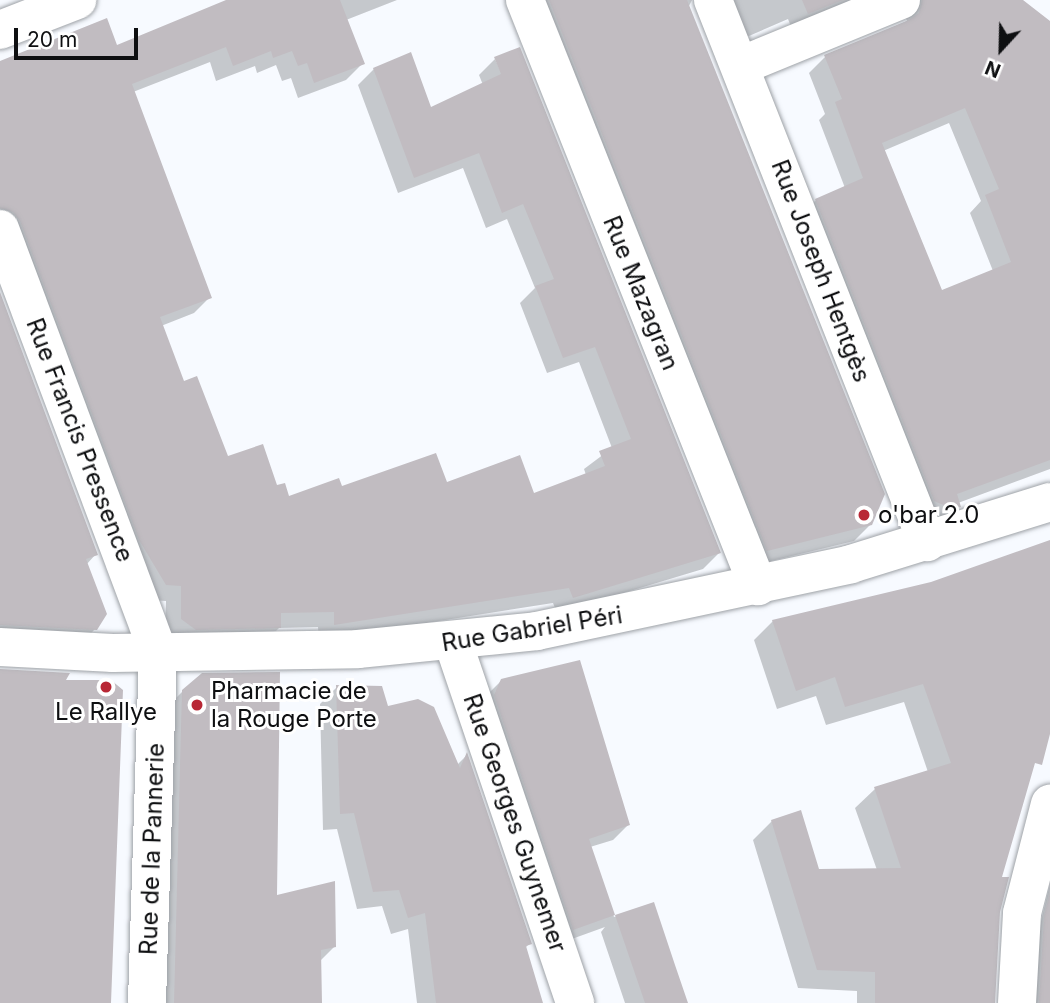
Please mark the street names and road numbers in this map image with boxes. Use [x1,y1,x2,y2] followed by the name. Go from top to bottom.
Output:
[765,156,877,386] street label: Rue Joseph Hentgès
[597,212,685,374] street label: Rue Mazagran
[20,314,140,566] street label: Rue Francis Pressence
[440,600,624,658] street label: Rue Gabriel Péri
[457,690,573,956] street label: Rue Georges Guynemer
[134,742,170,956] street label: Rue de la Pannerie

